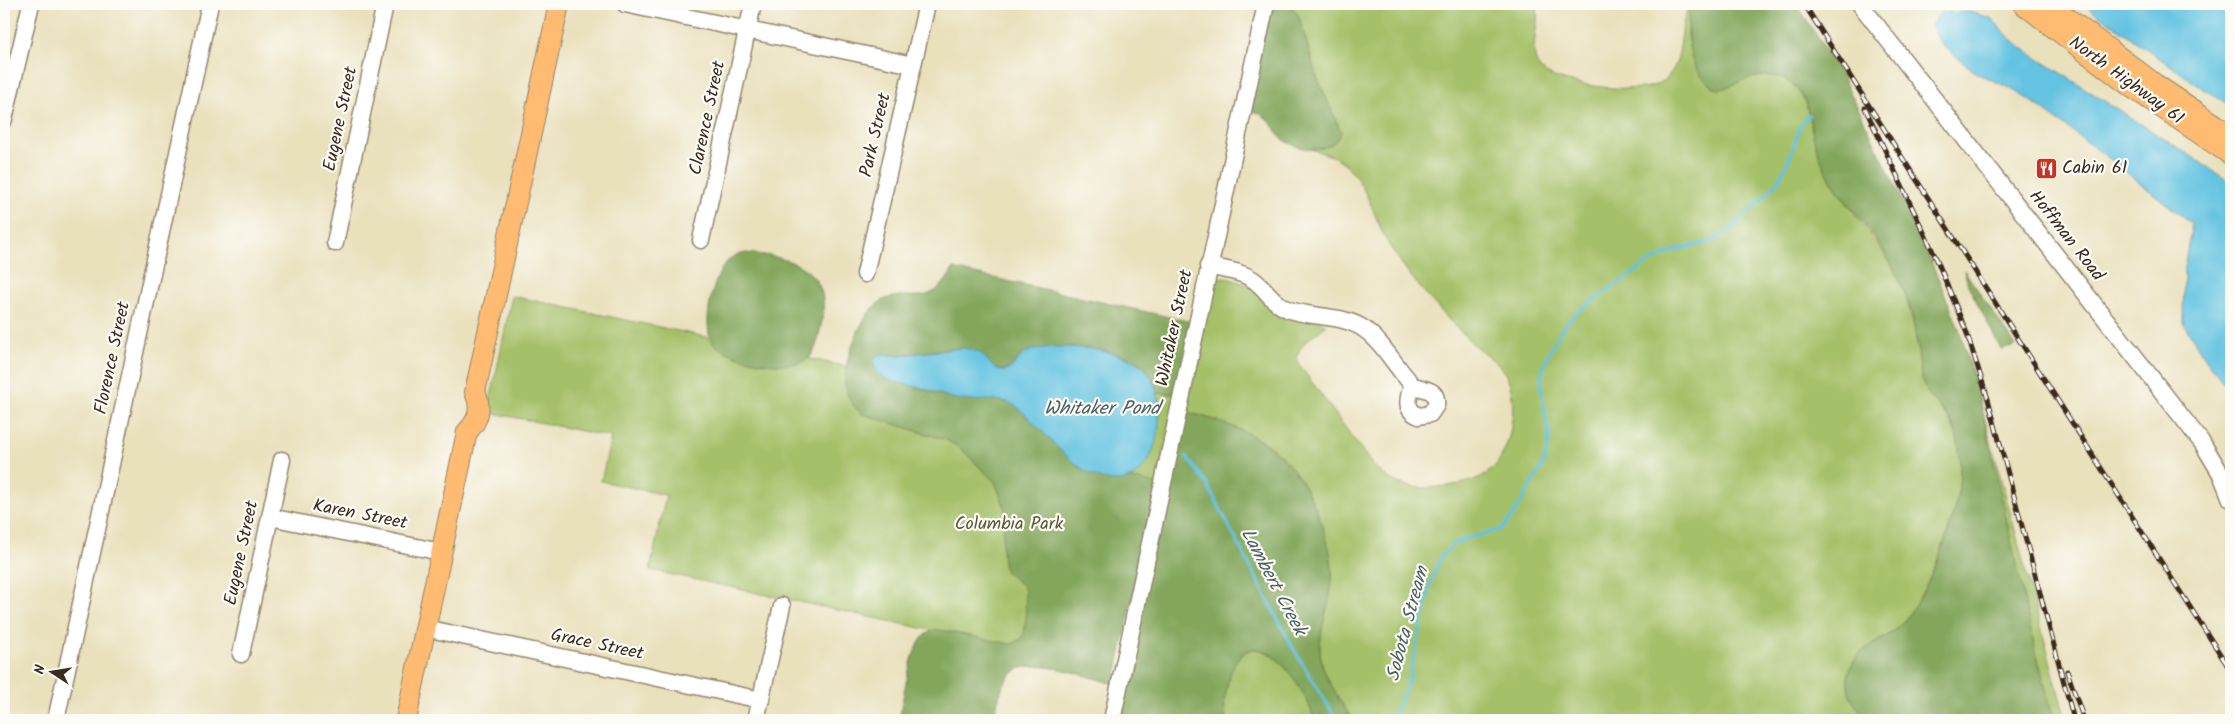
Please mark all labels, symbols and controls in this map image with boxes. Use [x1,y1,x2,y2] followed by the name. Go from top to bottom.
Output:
[2062,29,2190,133] street label: North Highway 61
[682,57,734,178] street label: Clarence Street
[316,63,366,174] street label: Eugene Street
[852,89,900,180] street label: Park Street
[2062,154,2127,183] place label: Cabin 61
[2034,156,2058,180] restaurant icon: Cabin 61
[2021,184,2112,289] street label: Hoffman Road
[1148,266,1202,389] street label: Whitaker Street
[87,298,139,417] street label: Florence Street
[1044,394,1164,424] water label: Whitaker Pond
[310,492,411,539] street label: Karen Street
[217,497,267,608] street label: Eugene Street
[955,510,1064,539] park label: Columbia Park
[1232,523,1315,644] water label: Lambert Creek
[1378,562,1438,685] water label: Sobota Stream
[548,621,647,669] street label: Grace Street
[28,646,78,696] north arrow
[29,663,52,676] text: N

